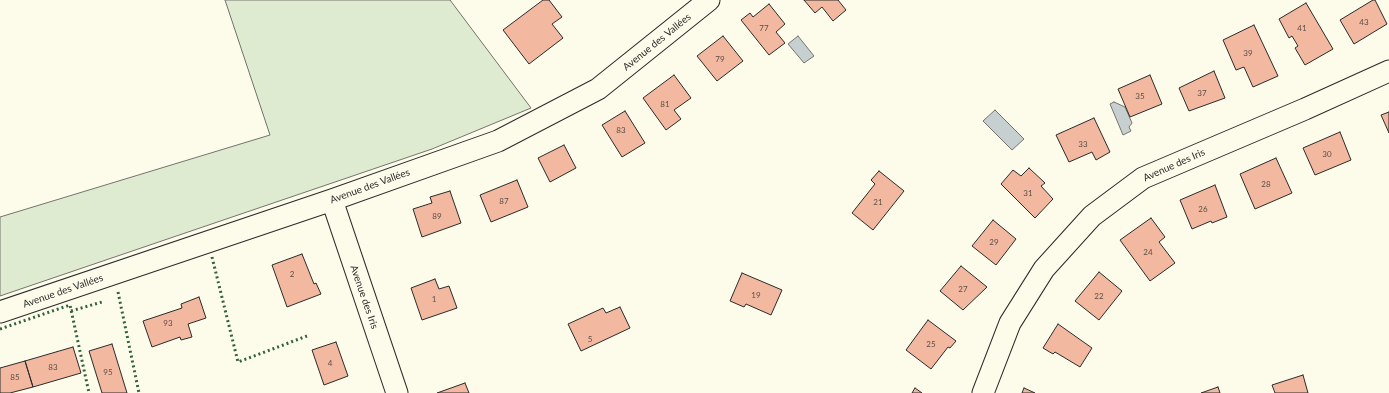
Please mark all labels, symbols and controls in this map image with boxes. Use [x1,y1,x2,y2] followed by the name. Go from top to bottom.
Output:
[621,11,693,73] street label: Avenue des Vallées
[1359,17,1369,27] house number: 43
[759,23,769,33] house number: 77
[1297,23,1307,33] house number: 41
[1243,48,1253,58] house number: 39
[715,54,725,64] house number: 79
[1197,88,1207,98] house number: 37
[1135,91,1145,101] house number: 35
[660,99,670,109] house number: 81
[616,125,626,135] house number: 83
[1078,139,1088,149] house number: 33
[1141,146,1207,184] street label: Avenue des Iris
[1322,149,1332,159] house number: 30
[328,166,412,206] street label: Avenue des Vallées
[1261,179,1271,189] house number: 28
[1023,188,1033,198] house number: 31
[499,196,509,206] house number: 87
[873,197,883,207] house number: 21
[1198,204,1208,214] house number: 26
[432,211,442,221] house number: 89
[989,237,999,247] house number: 29
[1143,247,1153,257] house number: 24
[347,264,381,330] street label: Avenue des Iris
[290,269,294,279] house number: 2
[21,272,105,310] street label: Avenue des Vallées
[958,284,968,294] house number: 27
[751,290,761,300] house number: 19
[1094,291,1104,301] house number: 22
[432,294,436,304] house number: 1
[163,318,173,328] house number: 93
[588,334,592,344] house number: 5
[926,339,936,349] house number: 25
[328,358,332,368] house number: 4
[48,362,58,372] house number: 83
[103,367,113,377] house number: 95
[10,372,20,382] house number: 85

